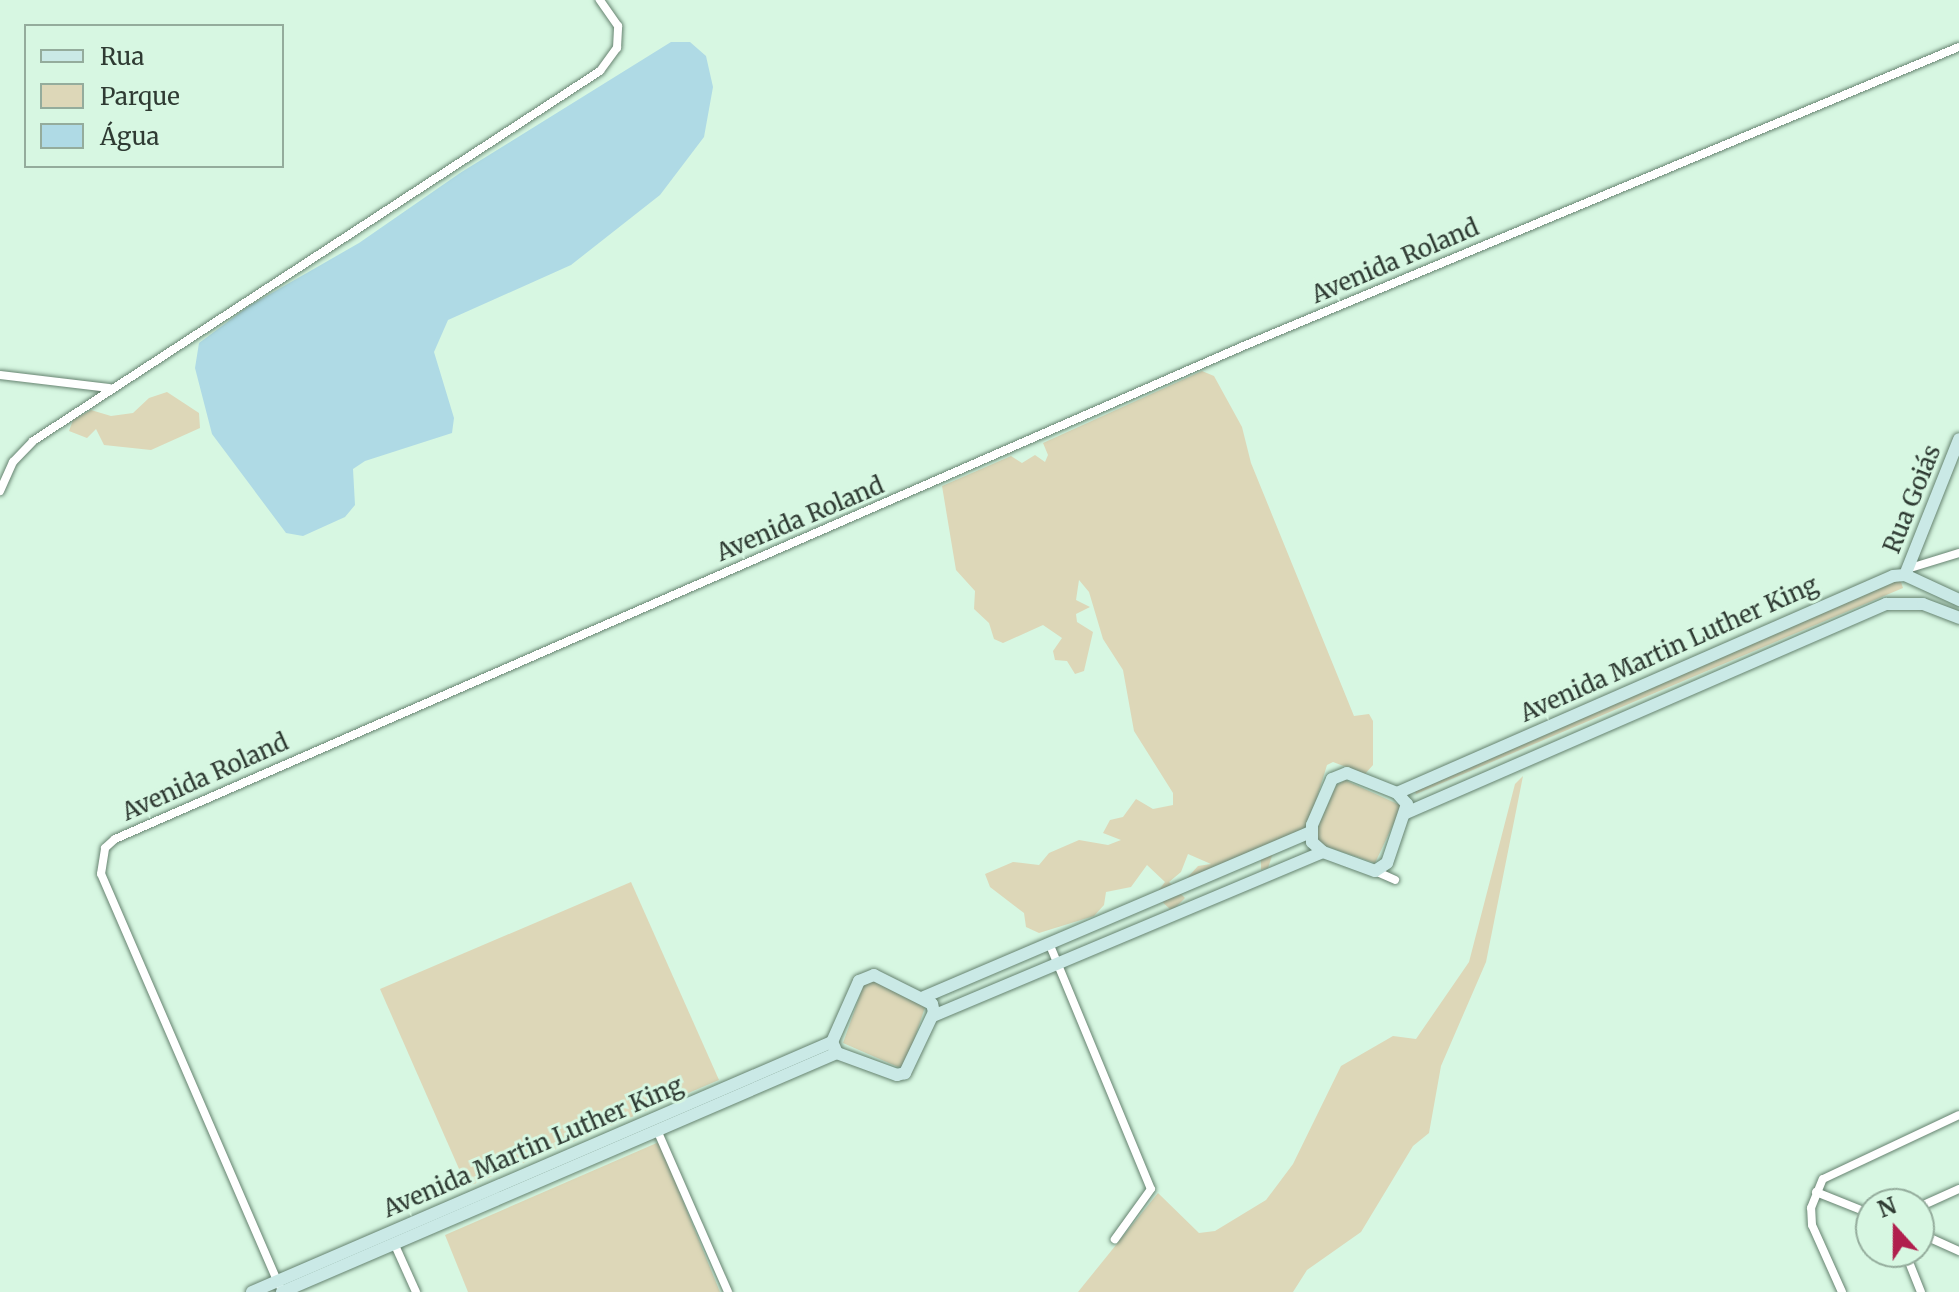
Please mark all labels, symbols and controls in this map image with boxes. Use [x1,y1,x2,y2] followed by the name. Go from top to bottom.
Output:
[24,24,284,168] legend
[100,41,144,72] text: Rua
[100,81,180,112] text: Parque
[100,121,159,152] text: Água
[1307,213,1483,309] street label: Avenida Roland
[1877,441,1947,557] street label: Rua Goiás
[712,471,888,567] street label: Avenida Roland
[1516,570,1822,728] street label: Avenida Martin Luther King
[117,727,293,827] street label: Avenida Roland
[379,1071,687,1223] street label: Avenida Martin Luther King
[1855,1188,1935,1268] north arrow
[1874,1191,1900,1224] text: N

